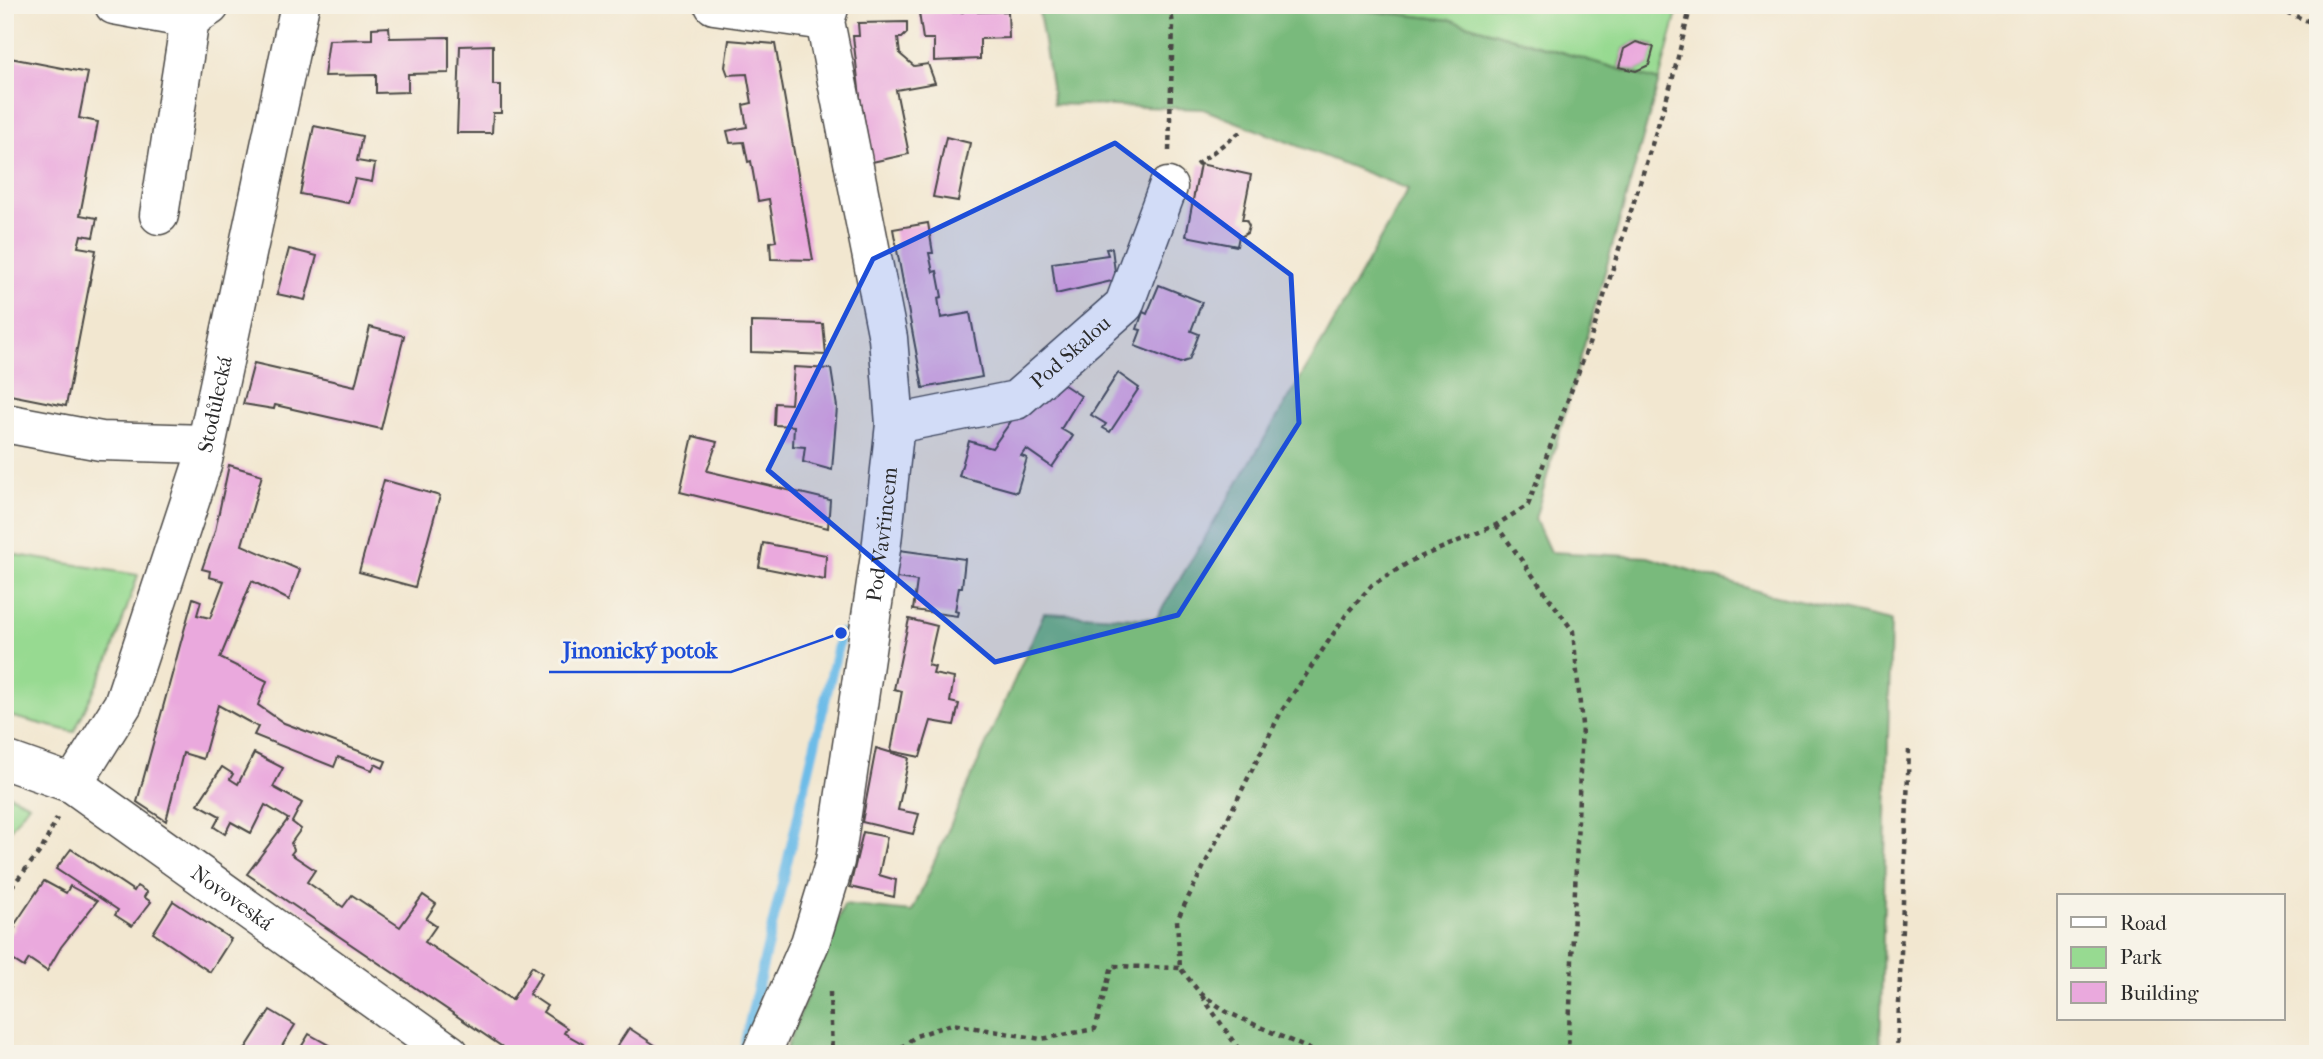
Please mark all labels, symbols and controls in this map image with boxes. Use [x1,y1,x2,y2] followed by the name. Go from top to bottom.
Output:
[1026,311,1115,393] street label: Pod Skalou
[193,354,237,455] street label: Stodůlecká
[861,465,902,603] street label: Pod Vavřincem
[549,628,731,672] callout: Jinonický potok
[561,637,718,664] text: Jinonický potok
[187,861,278,936] street label: Novoveská
[2057,894,2284,1020] legend
[2120,911,2167,935] text: Road
[2120,945,2162,969] text: Park
[2120,981,2199,1005] text: Building

